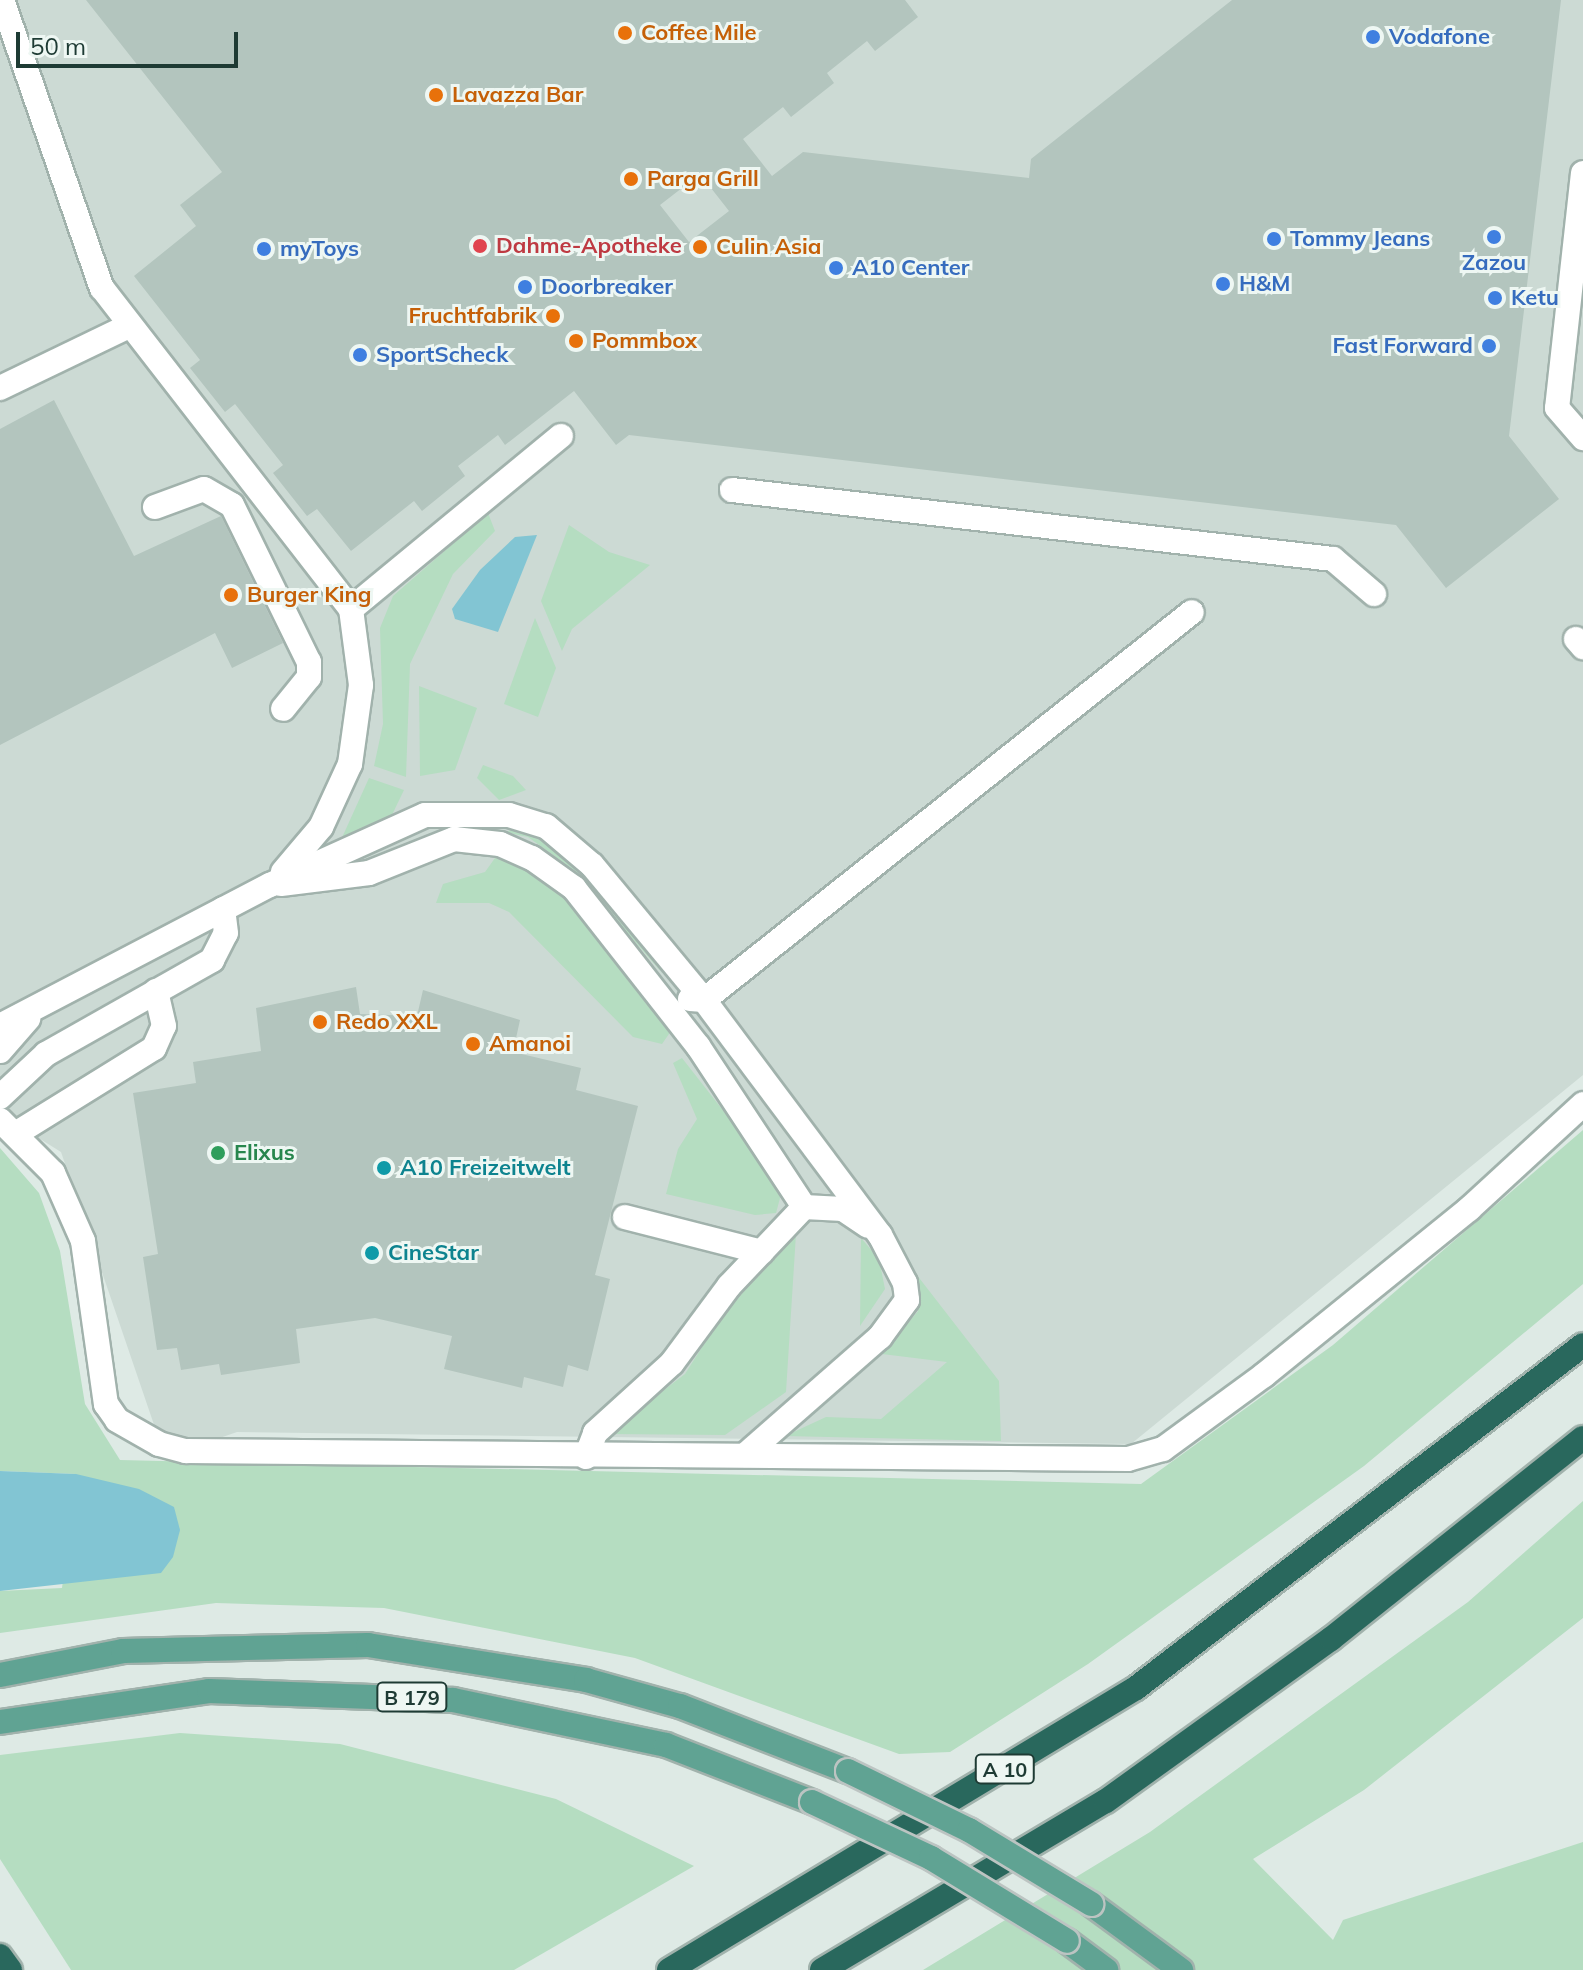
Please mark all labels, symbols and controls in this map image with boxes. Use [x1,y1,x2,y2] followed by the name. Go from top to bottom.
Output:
[20,16,242,66] scale bar
[641,20,756,46] place label: Coffee Mile
[616,24,634,42] marker: Coffee Mile
[1389,24,1490,50] place label: Vodafone
[1364,28,1382,46] marker: Vodafone
[30,31,86,61] text: 50 m
[452,82,583,108] place label: Lavazza Bar
[427,86,445,104] marker: Lavazza Bar
[647,166,759,192] place label: Parga Grill
[622,170,640,188] marker: Parga Grill
[1290,226,1430,252] place label: Tommy Jeans
[1485,228,1503,246] marker: Zazou
[1265,230,1283,248] marker: Tommy Jeans
[496,233,682,259] place label: Dahme-Apotheke
[716,234,821,260] place label: Culin Asia
[280,236,359,262] place label: myToys
[471,237,489,255] marker: Dahme-Apotheke
[691,238,709,256] marker: Culin Asia
[255,240,273,258] marker: myToys
[1462,250,1526,276] place label: Zazou
[852,255,969,281] place label: A10 Center
[827,259,845,277] marker: A10 Center
[1239,271,1290,297] place label: H&M
[541,274,673,300] place label: Doorbreaker
[1214,275,1232,293] marker: H&M
[516,278,534,296] marker: Doorbreaker
[1511,285,1559,311] place label: Ketu
[1486,289,1504,307] marker: Ketu
[408,303,537,329] place label: Fruchtfabrik
[544,307,562,325] marker: Fruchtfabrik
[592,328,697,354] place label: Pommbox
[567,332,585,350] marker: Pommbox
[1332,333,1473,359] place label: Fast Forward
[1480,337,1498,355] marker: Fast Forward
[376,342,508,368] place label: SportScheck
[351,346,369,364] marker: SportScheck
[247,582,372,608] place label: Burger King
[222,586,240,604] marker: Burger King
[336,1009,438,1035] place label: Redo XXL
[311,1013,329,1031] marker: Redo XXL
[489,1031,571,1057] place label: Amanoi
[464,1035,482,1053] marker: Amanoi
[234,1140,295,1166] place label: Elixus
[209,1144,227,1162] marker: Elixus
[400,1155,571,1181] place label: A10 Freizeitwelt
[375,1159,393,1177] marker: A10 Freizeitwelt
[388,1240,479,1266] place label: CineStar
[363,1244,381,1262] marker: CineStar
[376,1681,448,1713] road number: B 179
[973,1753,1037,1785] road number: A 10

